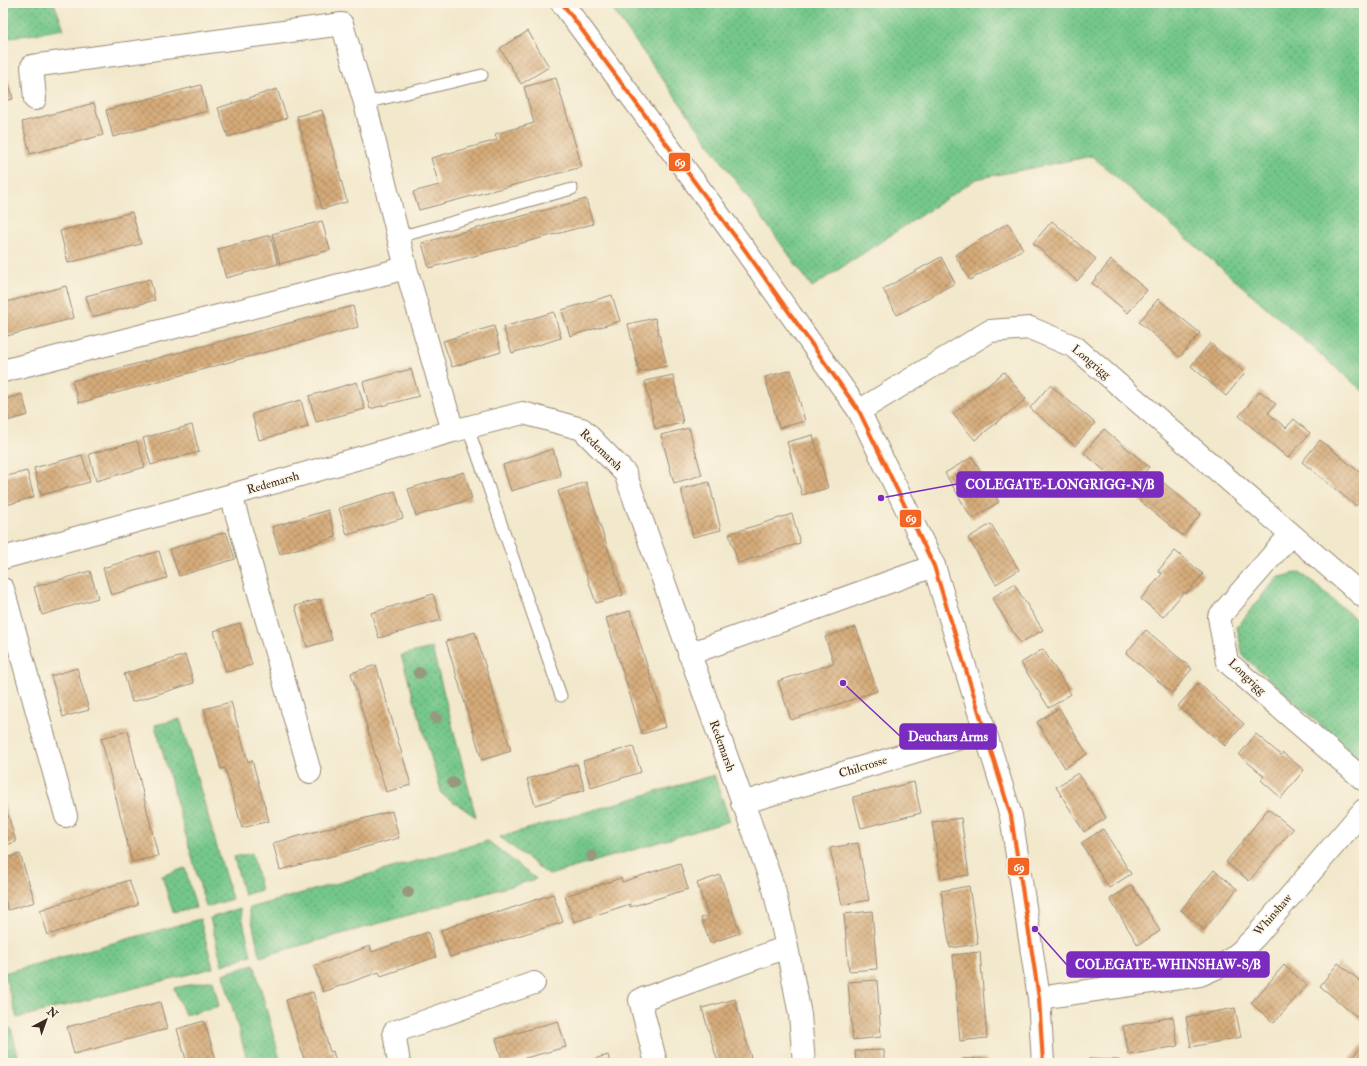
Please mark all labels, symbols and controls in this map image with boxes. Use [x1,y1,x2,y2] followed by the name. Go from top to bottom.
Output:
[668,152,691,172] line badge: 69
[674,156,686,169] text: 69
[1068,342,1114,383] street label: Longrigg
[577,426,626,474] street label: Redemarsh
[245,468,301,498] street label: Redemarsh
[957,472,1163,497] callout: COLEGATE-LONGRIGG-N/B
[965,477,1155,493] text: COLEGATE-LONGRIGG-N/B
[899,509,922,528] line badge: 69
[905,512,917,525] text: 69
[1225,656,1270,699] street label: Longrigg
[706,718,738,774] street label: Redemarsh
[900,724,996,749] callout: Deuchars Arms
[908,729,988,745] text: Deuchars Arms
[837,753,889,781] street label: Chilcrosse
[1007,857,1030,876] line badge: 69
[1013,861,1025,874] text: 69
[1250,891,1296,940] street label: Whinshaw
[1067,952,1269,977] callout: COLEGATE-WHINSHAW-S/B
[1075,957,1261,973] text: COLEGATE-WHINSHAW-S/B
[26,1000,66,1040] north arrow
[43,1004,61,1022] text: N

